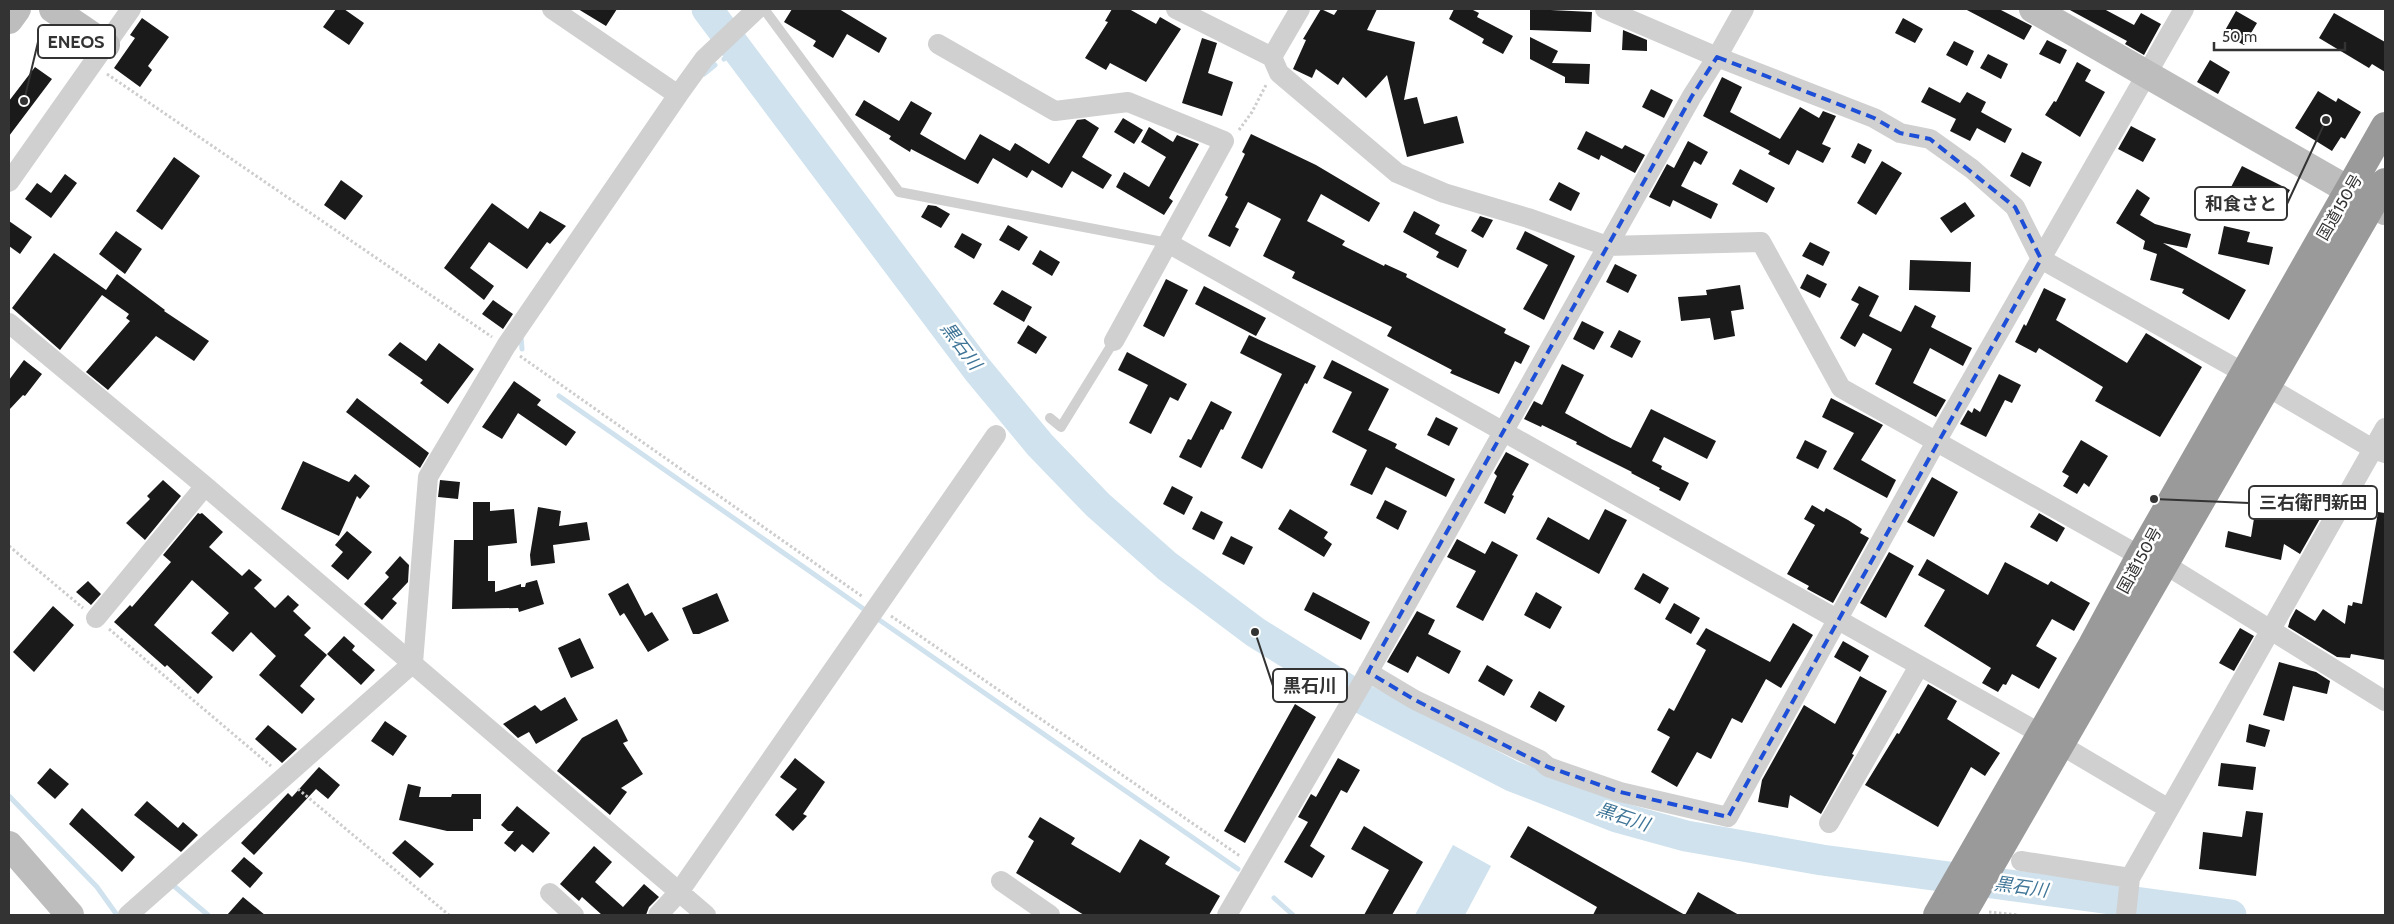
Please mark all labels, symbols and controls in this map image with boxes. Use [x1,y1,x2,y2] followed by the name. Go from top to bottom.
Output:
[2214,20,2345,52] scale bar
[38,25,115,58] callout: ENEOS
[2222,28,2257,46] text: 50 m
[47,31,105,53] text: ENEOS
[2313,171,2366,244] street label: 国道150号
[2195,187,2287,220] callout: 和食さと
[2205,193,2277,215] text: 和食さと
[936,318,987,376] water label: 黒石川
[2249,486,2377,519] callout: 三右衛門新田
[2259,492,2367,514] text: 三右衛門新田
[2113,524,2165,597] street label: 国道150号
[1273,669,1347,702] callout: 黒石川
[1283,675,1337,697] text: 黒石川
[1594,798,1654,836] water label: 黒石川
[1993,872,2051,902] water label: 黒石川

